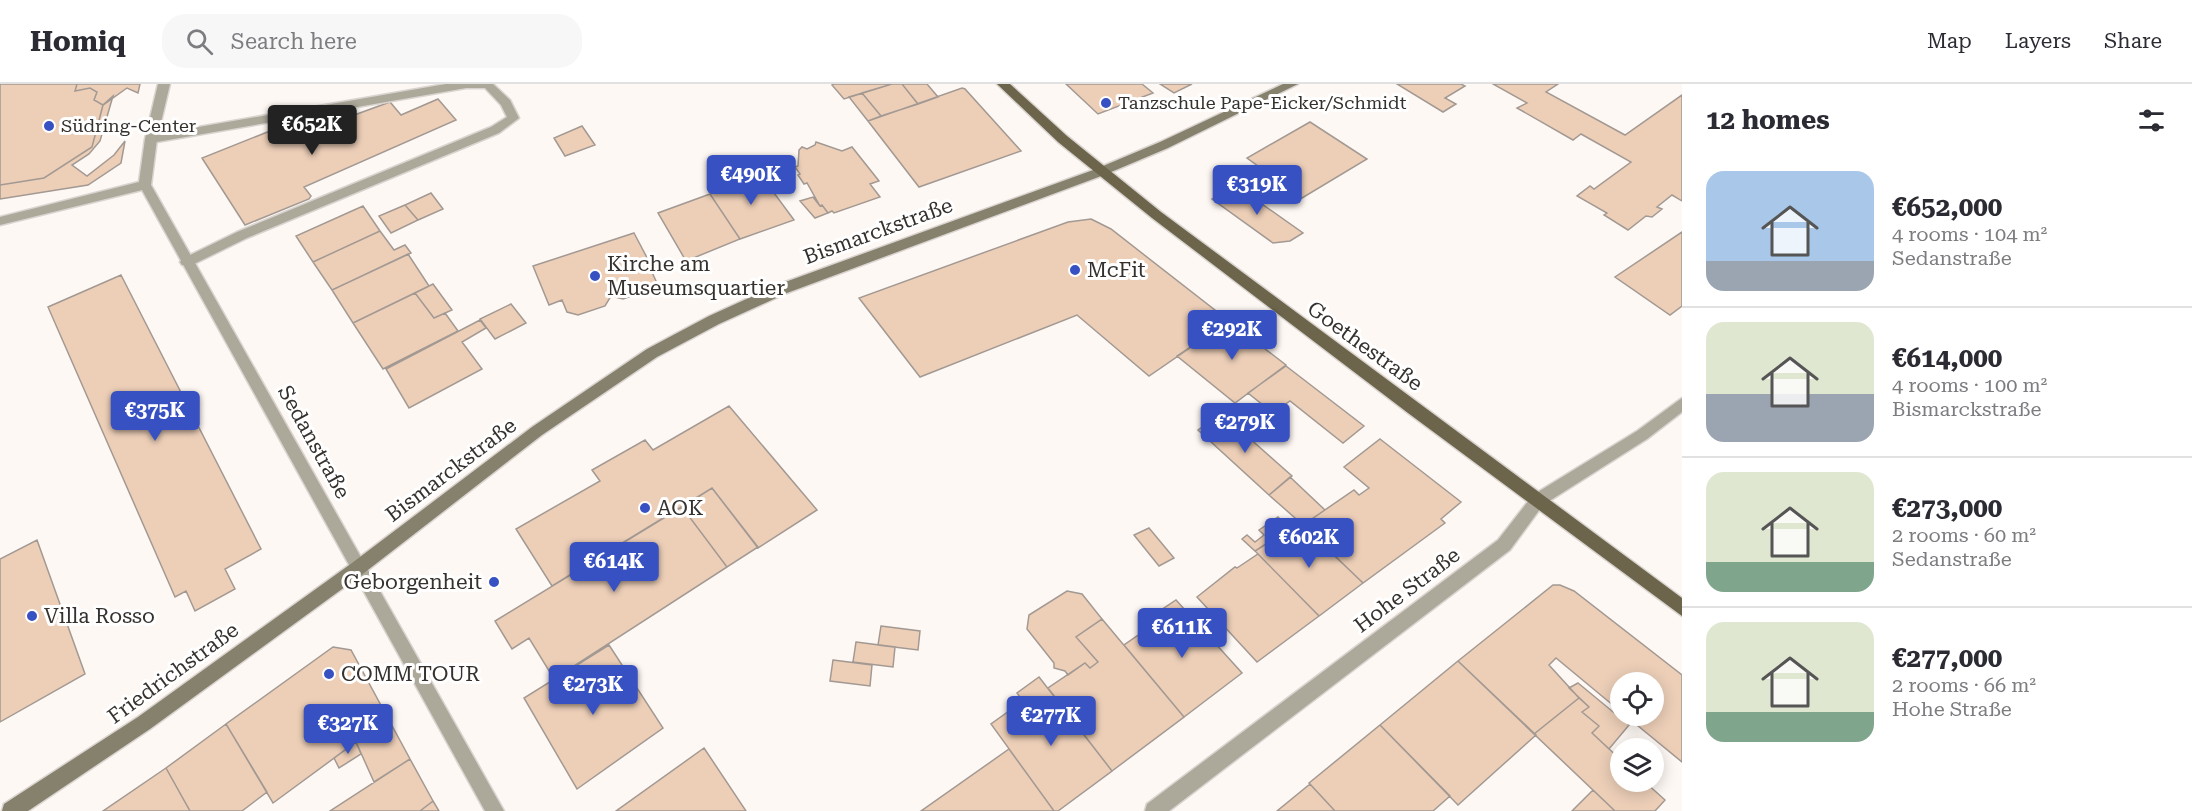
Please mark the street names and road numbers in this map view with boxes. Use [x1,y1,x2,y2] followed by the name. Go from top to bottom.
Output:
[800,193,956,269] street label: Bismarckstraße
[1303,296,1427,396] street label: Goethestraße
[273,381,355,503] street label: Sedanstraße
[381,413,521,527] street label: Bismarckstraße
[1350,543,1464,637] street label: Hohe Straße
[103,618,243,728] street label: Friedrichstraße

